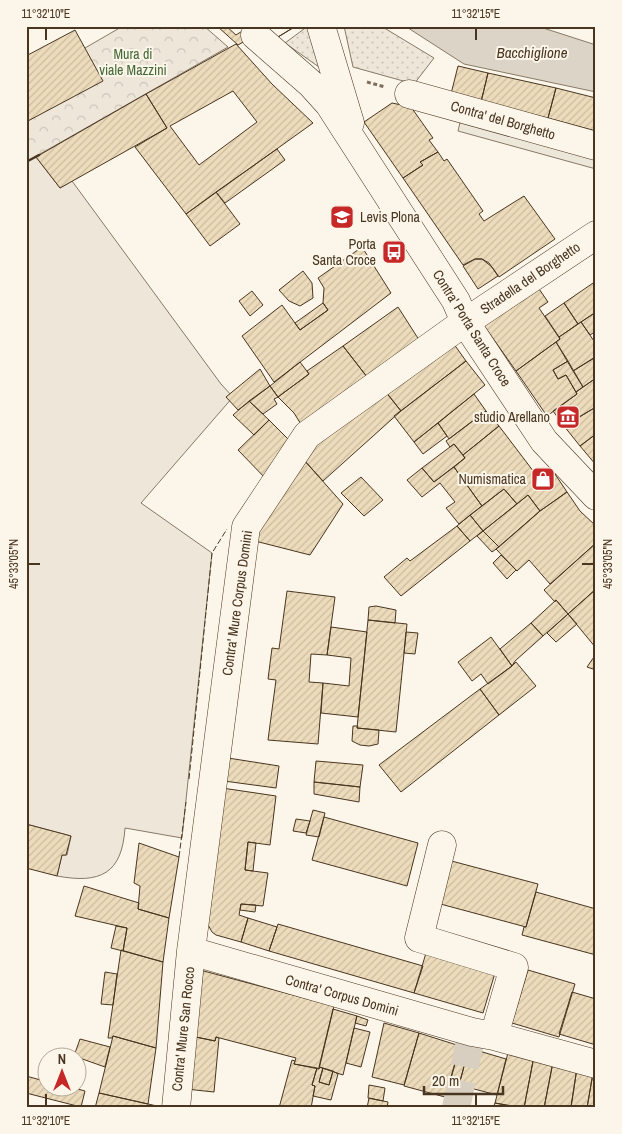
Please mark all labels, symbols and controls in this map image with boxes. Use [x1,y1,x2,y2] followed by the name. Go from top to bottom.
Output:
[22,6,70,22] text: 11°32'10"E
[452,6,500,22] text: 11°32'15"E
[496,42,568,63] water label: Bacchiglione
[99,45,167,79] park label: Mura di viale Mazzini
[449,96,557,144] street label: Contra' del Borghetto
[329,204,355,230] school or university icon: Levis Plona
[360,208,421,226] place label: Levis Plona
[312,235,377,269] place label: Porta Santa Croce
[477,238,583,318] street label: Stradella del Borghetto
[381,239,407,265] bus stop icon: Porta Santa Croce
[429,266,515,390] street label: Contra' Porta Santa Croce
[555,404,581,430] museum icon: studio Arellano
[474,408,550,426] place label: studio Arellano
[530,466,556,492] shop icon: Numismatica
[458,470,527,488] place label: Numismatica
[218,529,256,677] street label: Contra' Mure Corpus Domini
[6,539,22,589] text: 45°33'05"N
[600,539,616,589] text: 45°33'05"N
[167,966,199,1092] street label: Contra' Mure San Rocco
[283,970,401,1020] street label: Contra' Corpus Domini
[38,1046,88,1096] north arrow
[58,1050,66,1068] text: N
[424,1064,503,1096] scale bar
[432,1070,459,1091] text: 20 m
[22,1113,70,1129] text: 11°32'10"E
[452,1113,500,1129] text: 11°32'15"E

